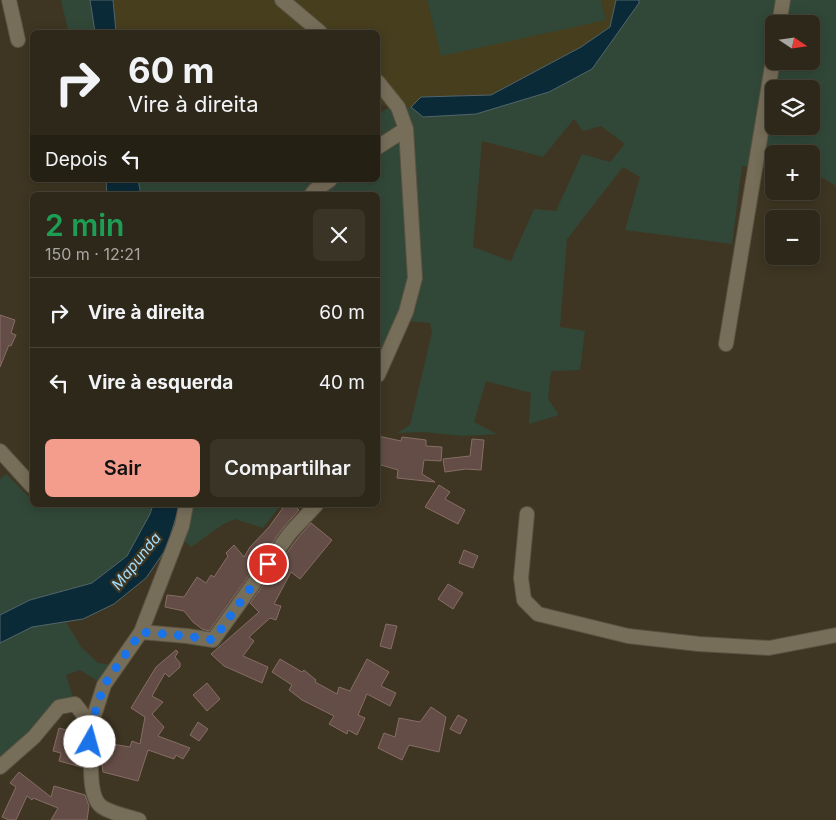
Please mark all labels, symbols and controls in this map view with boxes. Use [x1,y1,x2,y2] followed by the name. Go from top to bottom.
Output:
[765,15,820,70] north arrow
[765,15,820,265] map controls
[128,49,215,91] text: 60 m
[45,50,110,115] icon: right
[765,80,820,135] button: layers
[128,91,259,117] text: Vire à direita
[117,145,145,173] icon: left
[765,145,820,200] button: +
[45,148,107,171] text: Depois
[45,207,124,243] text: 2 min
[313,209,365,261] button: close
[765,210,820,265] button: −
[45,244,141,264] text: 150 m · 12:21
[45,299,73,327] icon: right
[88,301,205,324] text: Vire à direita
[319,301,365,324] text: 60 m
[45,369,73,397] icon: left
[88,371,233,394] text: Vire à esquerda
[319,371,365,394] text: 40 m
[45,439,200,497] button: Sair
[210,439,365,497] button: Compartilhar
[107,529,165,593] water label: Mapunda
[247,543,289,585] pin
[254,550,282,578] icon: arrive
[63,715,115,767] position arrow

